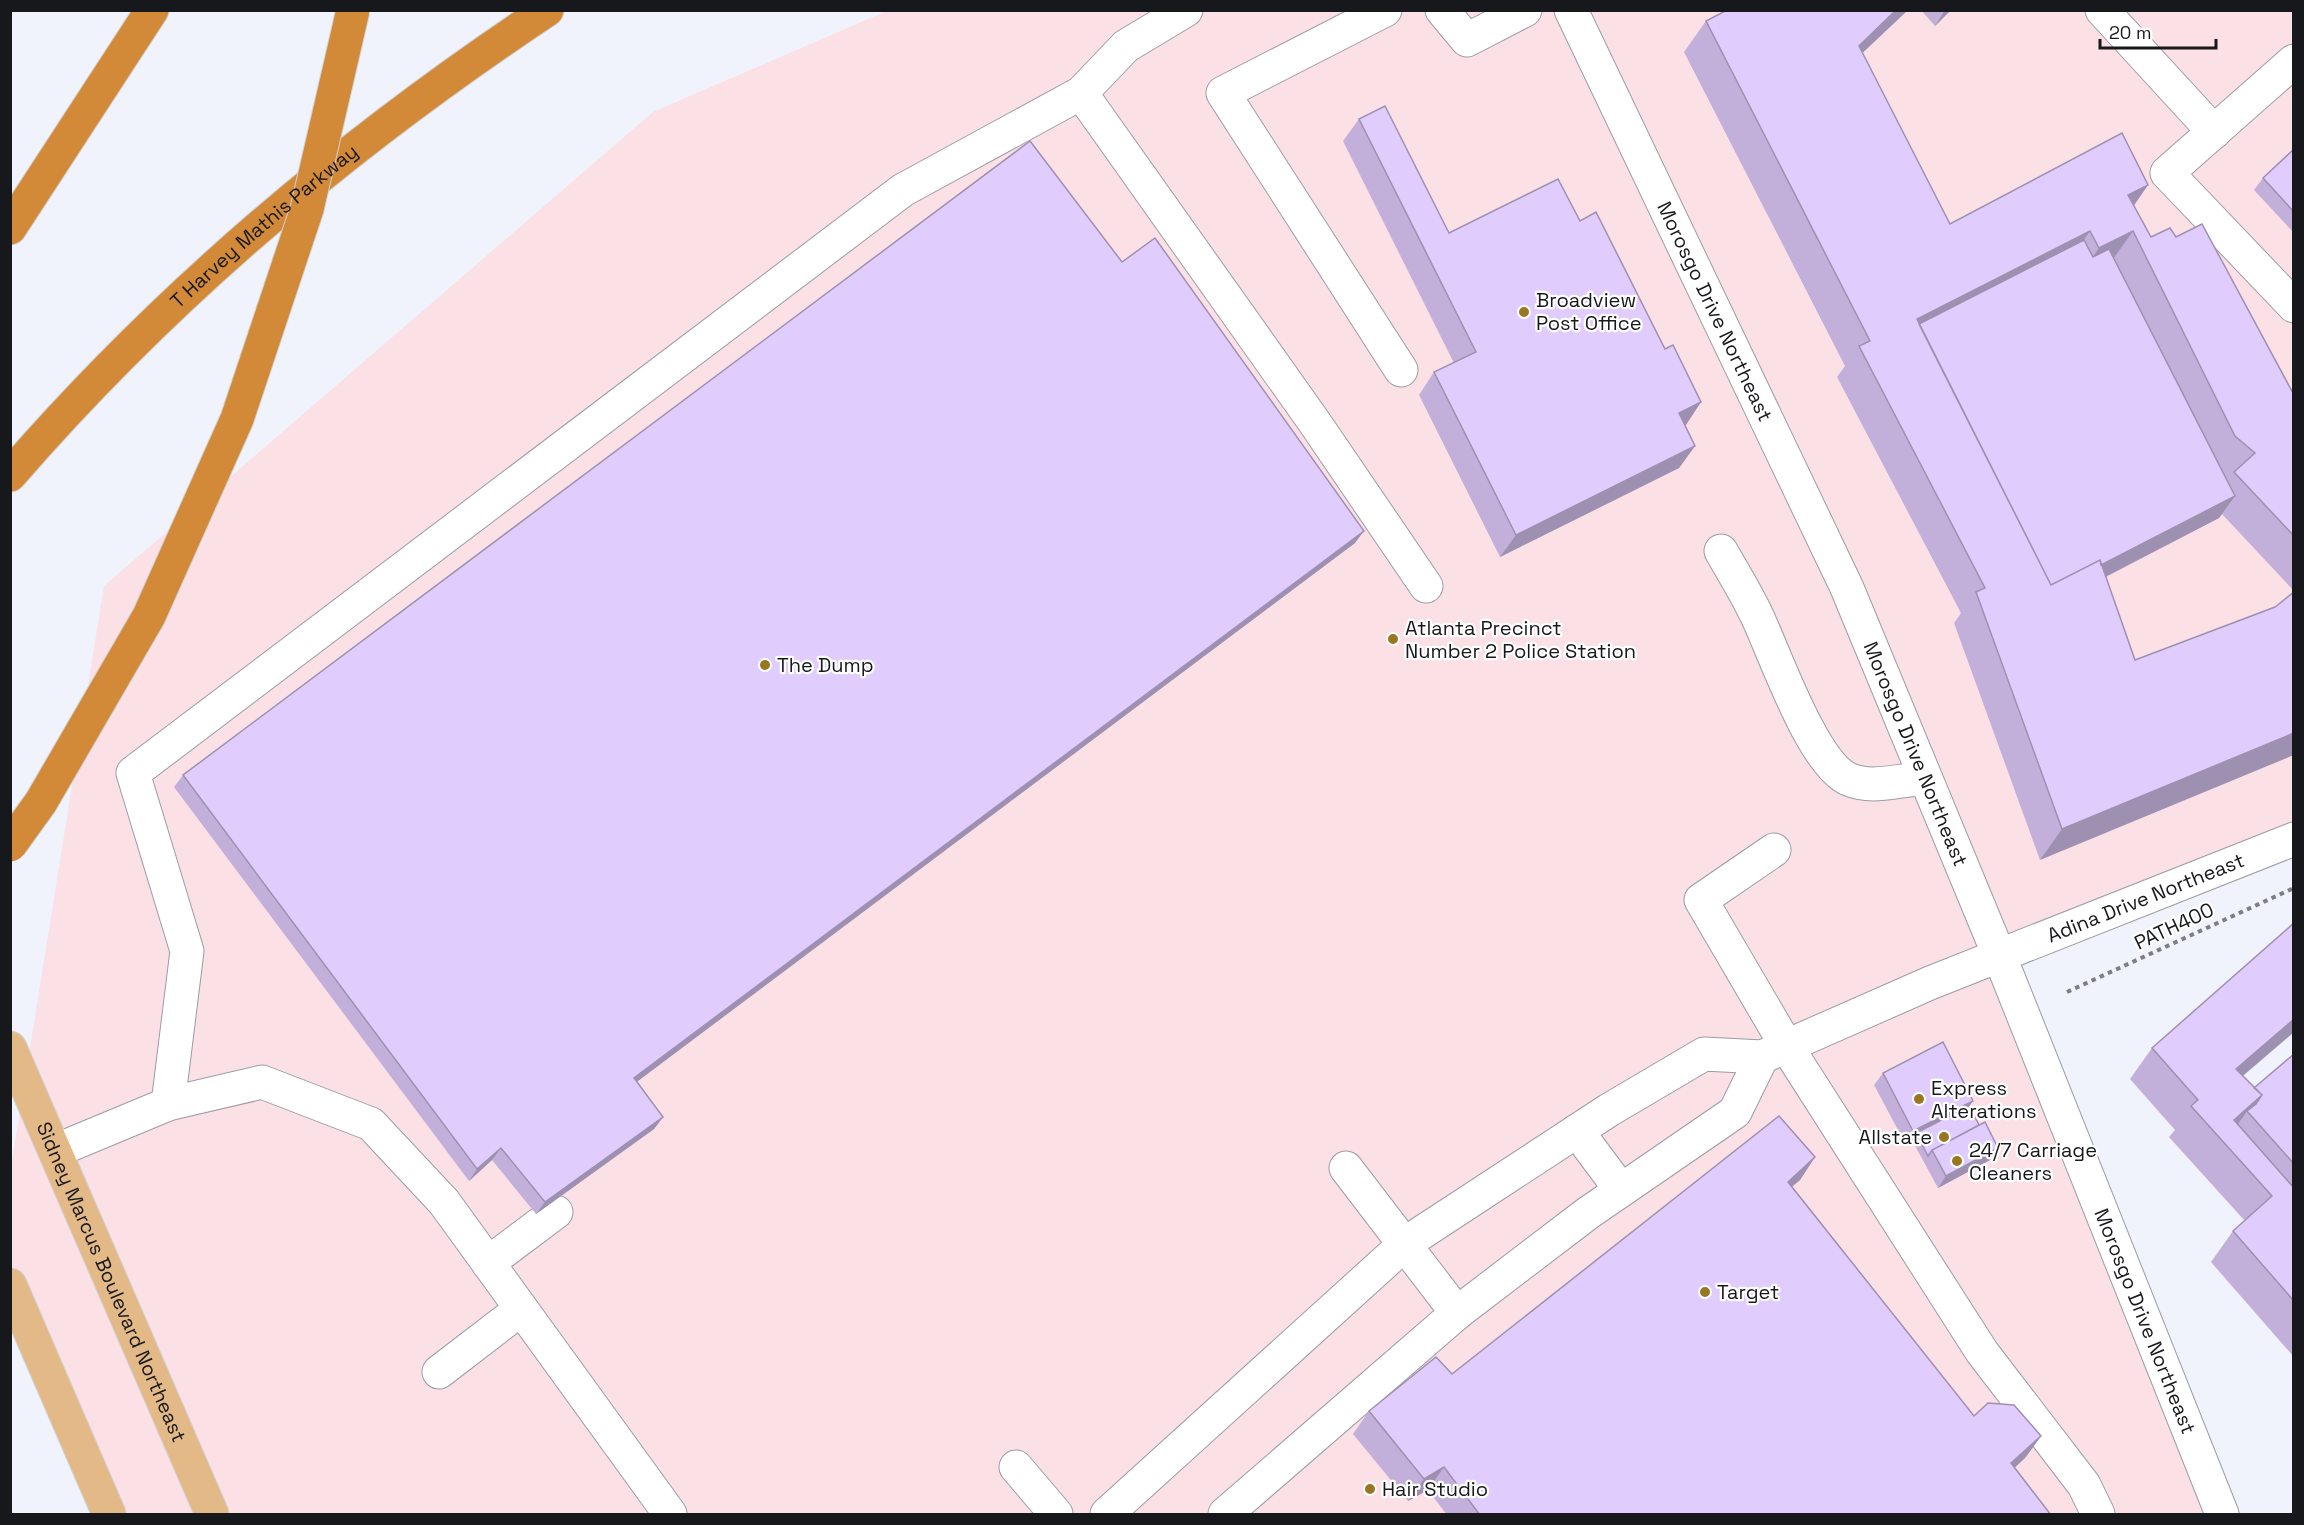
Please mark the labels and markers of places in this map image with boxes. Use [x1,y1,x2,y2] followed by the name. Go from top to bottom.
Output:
[1536,287,1642,336] place label: Broadview Post Office
[1517,305,1531,319] marker: Broadview Post Office
[1405,615,1636,664] place label: Atlanta Precinct Number 2 Police Station
[1386,632,1400,646] marker: Atlanta Precinct Number 2 Police Station
[777,652,874,678] place label: The Dump
[758,658,772,672] marker: The Dump
[1931,1075,2037,1124] place label: Express Alterations
[1912,1092,1926,1106] marker: Express Alterations
[1859,1124,1932,1150] place label: Allstate
[1937,1130,1951,1144] marker: Allstate
[1969,1137,2097,1186] place label: 24/7 Carriage Cleaners
[1950,1154,1964,1168] marker: 24/7 Carriage Cleaners
[1717,1279,1779,1305] place label: Target
[1698,1285,1712,1299] marker: Target
[1382,1476,1488,1502] place label: Hair Studio
[1363,1482,1377,1496] marker: Hair Studio

